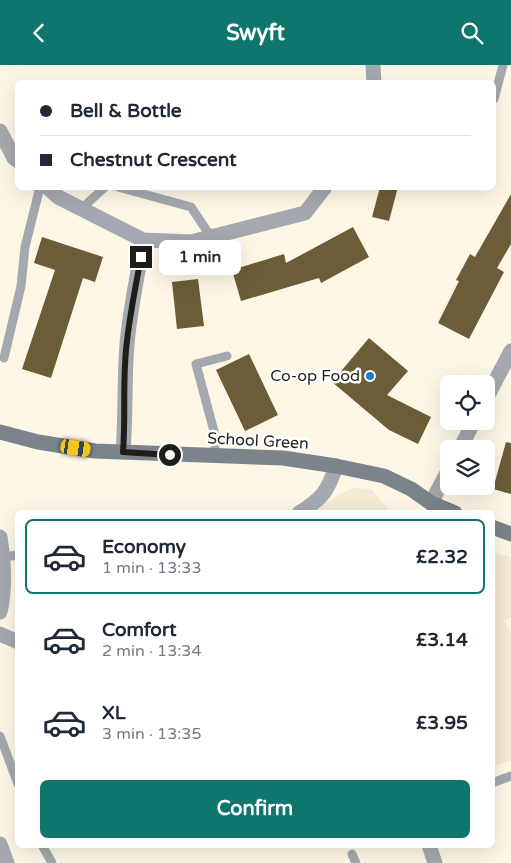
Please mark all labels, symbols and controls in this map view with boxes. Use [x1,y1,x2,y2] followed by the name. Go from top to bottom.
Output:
[25,19,53,47] icon: back
[458,19,486,47] icon: search
[226,20,285,46] text: Swyft
[70,100,182,122] text: Bell & Bottle
[70,149,236,171] text: Chestnut Crescent
[158,239,241,275] callout: 1 min
[130,246,152,268] route end
[179,247,221,267] text: 1 min
[270,366,360,386] place label: Co-op Food
[364,370,376,382] marker: Co-op Food
[440,375,495,495] map controls
[440,375,495,430] button: locate
[207,428,309,454] street label: School Green
[60,438,91,458] car
[440,440,495,495] button: layers
[159,444,181,466] route start
[42,534,87,579] icon: car
[102,536,186,558] text: Economy
[416,546,468,568] text: £2.32
[102,558,201,578] text: 1 min · 13:33
[42,617,87,662] icon: car
[102,619,176,641] text: Comfort
[416,629,468,651] text: £3.14
[102,641,201,661] text: 2 min · 13:34
[42,700,87,745] icon: car
[102,702,126,724] text: XL
[416,712,468,734] text: £3.95
[102,724,201,744] text: 3 min · 13:35
[40,780,470,838] button: Confirm

